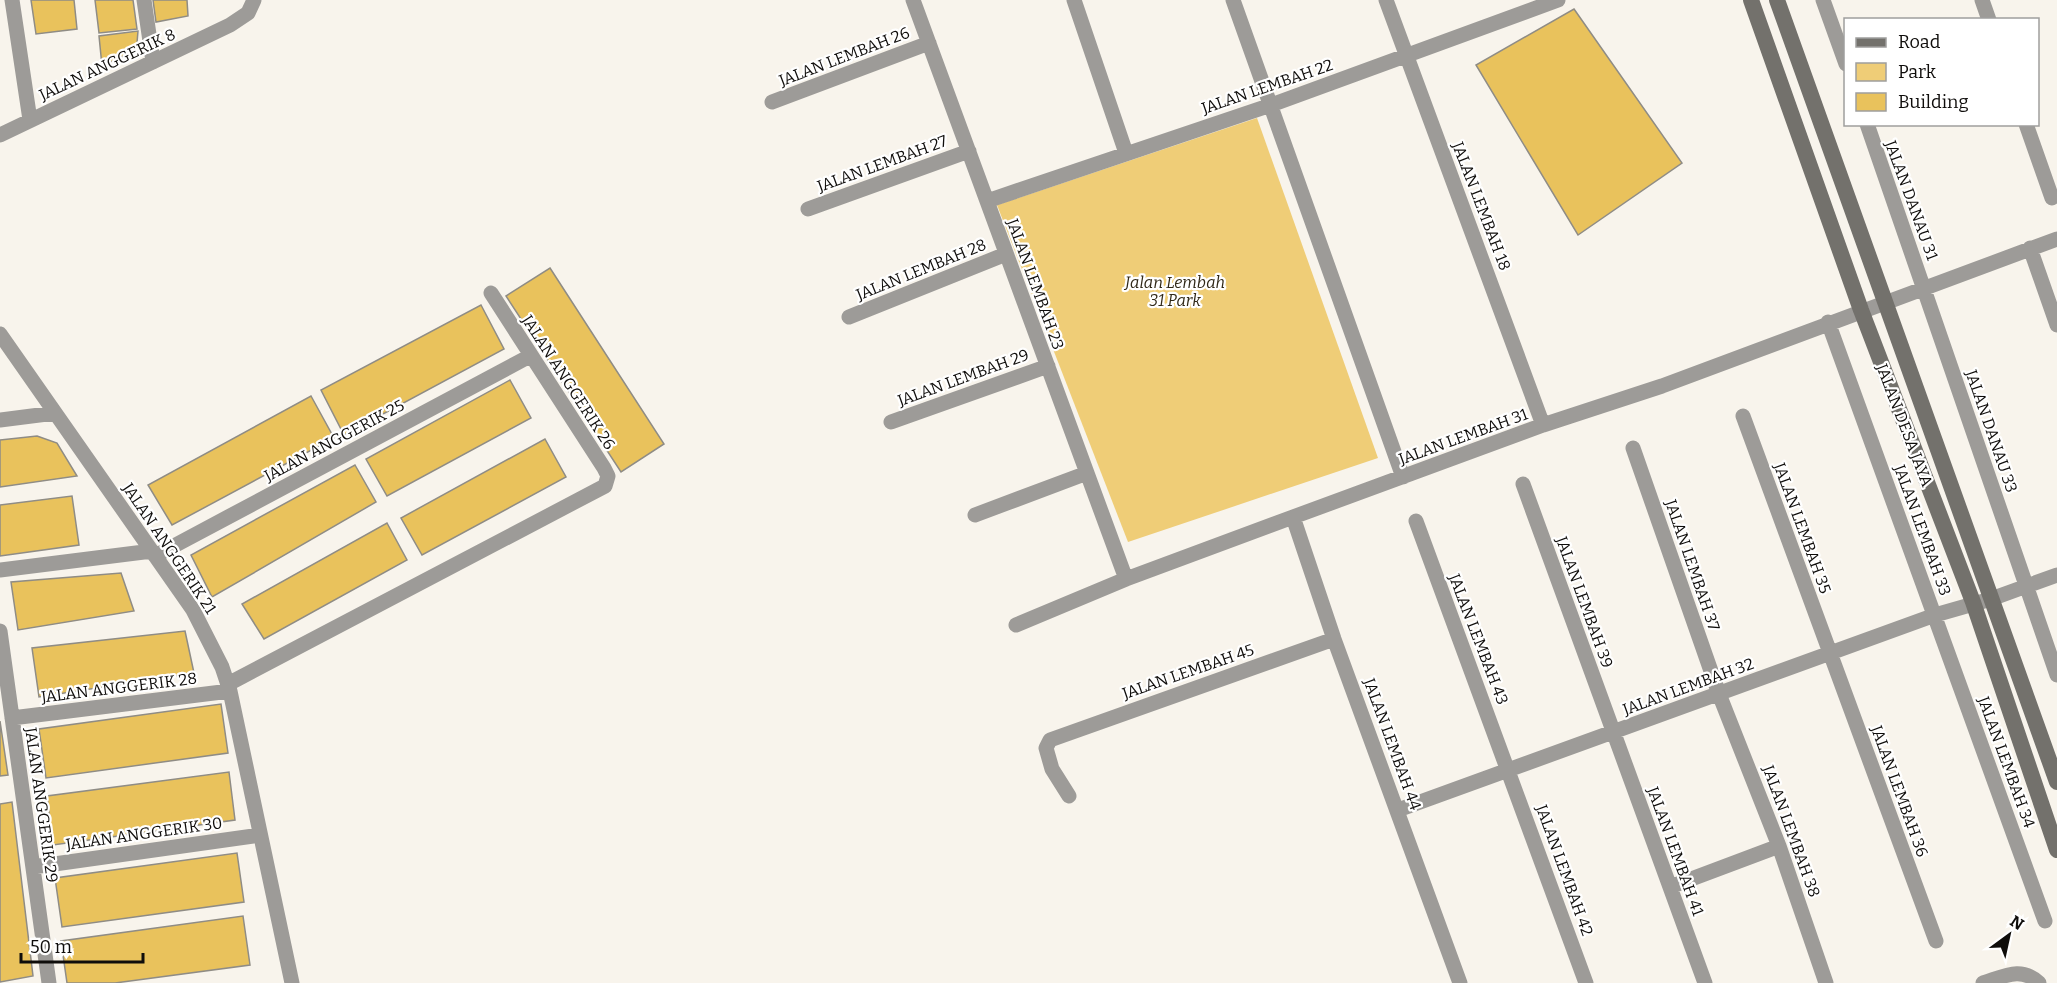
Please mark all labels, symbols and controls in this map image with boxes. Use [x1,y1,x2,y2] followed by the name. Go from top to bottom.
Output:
[1844,18,2039,126] legend
[775,23,912,90] street label: JALAN LEMBAH 26
[35,25,178,105] street label: JALAN ANGGERIK 8
[1898,31,1941,53] text: Road
[1198,55,1335,118] street label: JALAN LEMBAH 22
[1898,61,1937,83] text: Park
[1898,91,1969,113] text: Building
[814,131,950,196] street label: JALAN LEMBAH 27
[1881,137,1942,263] street label: JALAN DANAU 31
[1448,138,1515,273] street label: JALAN LEMBAH 18
[1003,215,1068,352] street label: JALAN LEMBAH 23
[853,235,989,305] street label: JALAN LEMBAH 28
[1123,273,1225,310] park label: Jalan Lembah 31 Park
[517,311,619,453] street label: JALAN ANGGERIK 26
[894,345,1031,410] street label: JALAN LEMBAH 29
[1872,360,1937,490] street label: JALAN DESA JAYA
[1961,366,2021,495] street label: JALAN DANAU 33
[260,396,407,486] street label: JALAN ANGGERIK 25
[1395,404,1531,469] street label: JALAN LEMBAH 31
[1770,459,1835,596] street label: JALAN LEMBAH 35
[1890,461,1955,598] street label: JALAN LEMBAH 33
[118,478,221,618] street label: JALAN ANGGERIK 21
[1661,496,1724,633] street label: JALAN LEMBAH 37
[1552,533,1617,671] street label: JALAN LEMBAH 39
[1444,570,1512,707] street label: JALAN LEMBAH 43
[1119,640,1256,703] street label: JALAN LEMBAH 45
[1619,654,1756,719] street label: JALAN LEMBAH 32
[39,669,198,707] street label: JALAN ANGGERIK 28
[1360,675,1425,813] street label: JALAN LEMBAH 44
[1974,693,2039,831] street label: JALAN LEMBAH 34
[1867,722,1932,860] street label: JALAN LEMBAH 36
[21,725,62,884] street label: JALAN ANGGERIK 29
[1759,762,1824,900] street label: JALAN LEMBAH 38
[1643,783,1708,919] street label: JALAN LEMBAH 41
[1532,801,1597,938] street label: JALAN LEMBAH 42
[64,813,224,854] street label: JALAN ANGGERIK 30
[1979,905,2039,965] north arrow
[2007,912,2027,934] text: N
[21,926,142,964] scale bar
[30,936,72,958] text: 50 m

